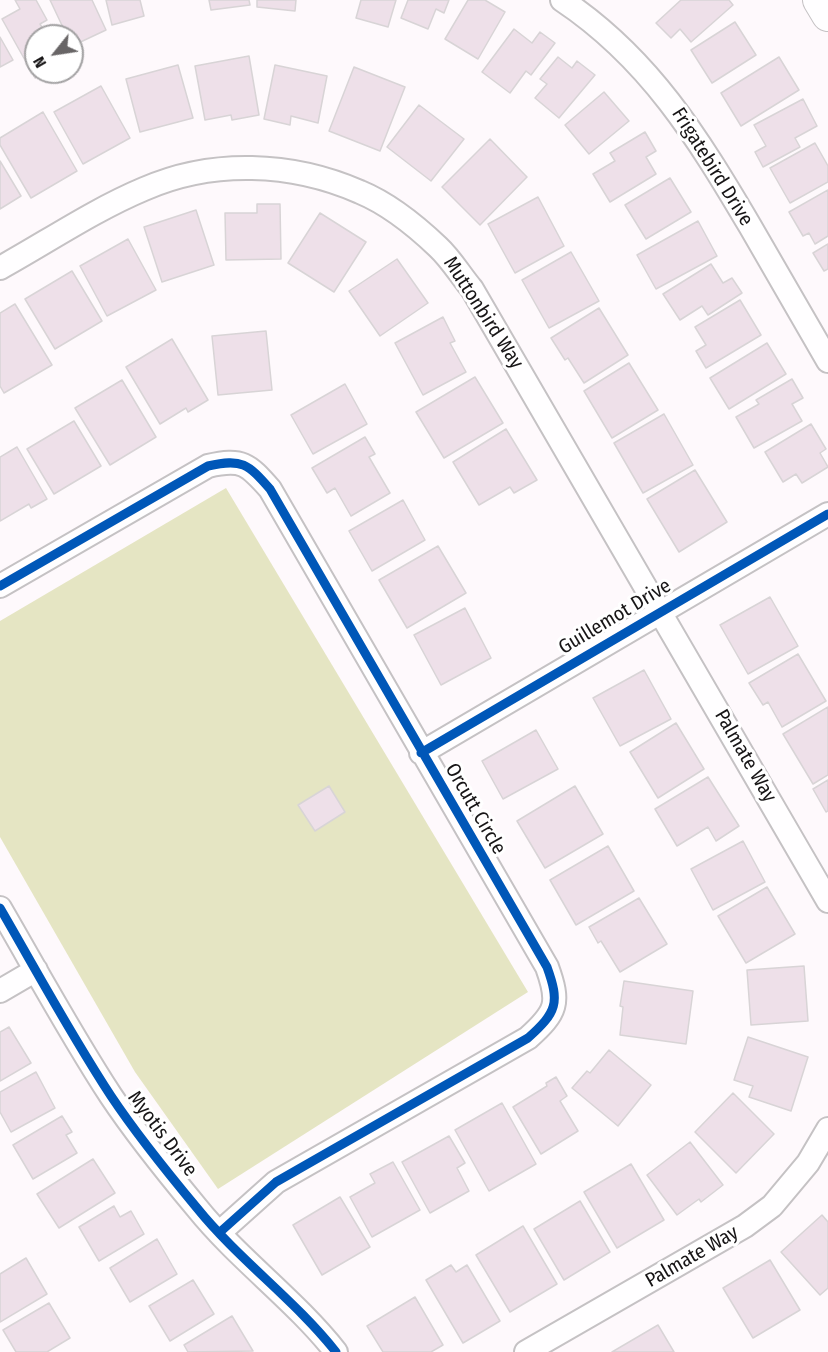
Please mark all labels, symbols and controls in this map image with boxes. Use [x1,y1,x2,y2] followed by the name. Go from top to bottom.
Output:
[24,24,84,84] north arrow
[29,53,50,71] text: N
[666,103,758,231] street label: Frigatebird Drive
[438,252,528,374] street label: Muttonbird Way
[554,574,676,660] street label: Guillemot Drive
[709,705,781,807] street label: Palmate Way
[439,759,511,859] street label: Orcutt Circle
[122,1087,202,1181] street label: Myotis Drive
[641,1221,743,1293] street label: Palmate Way

